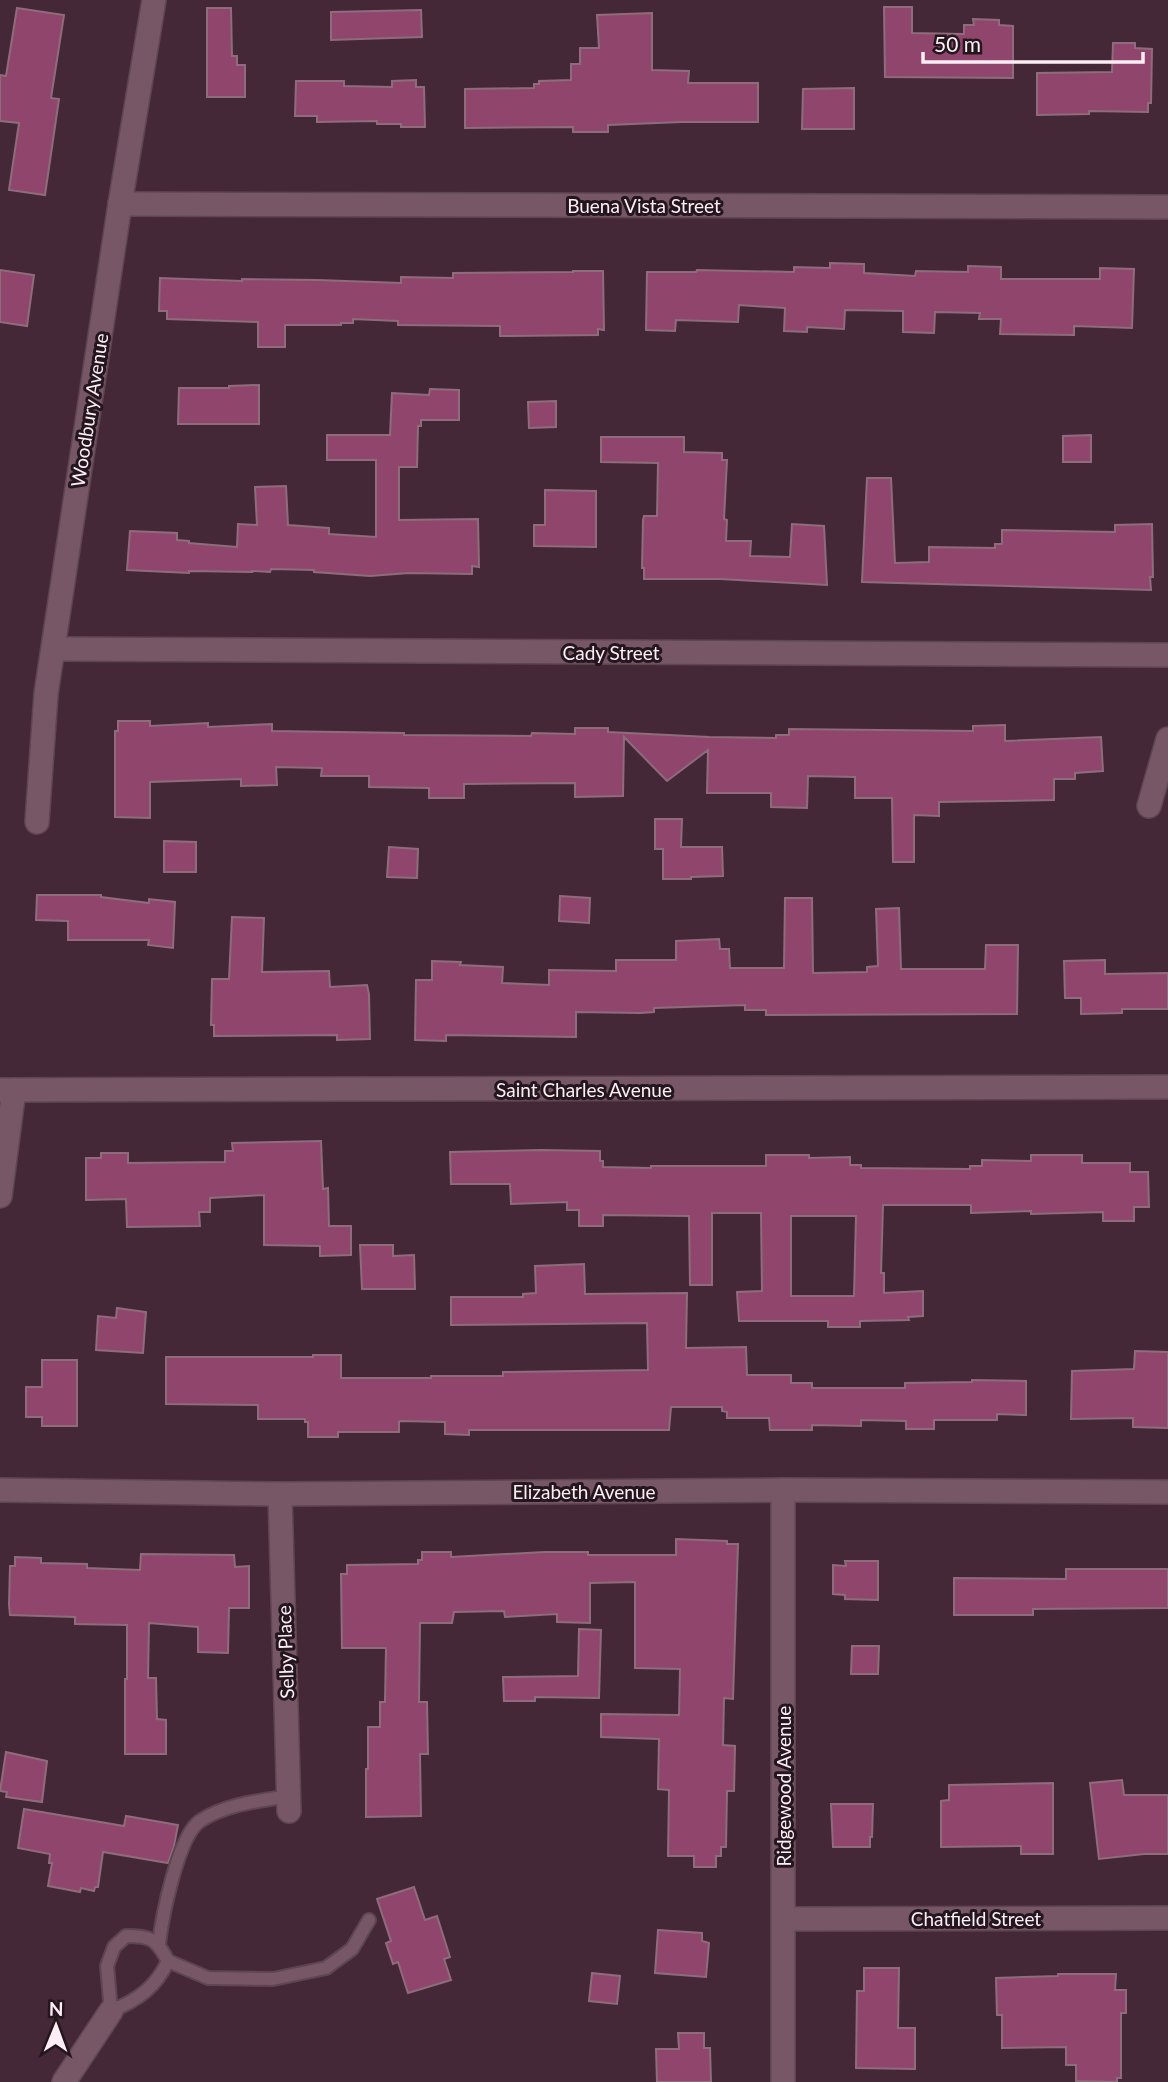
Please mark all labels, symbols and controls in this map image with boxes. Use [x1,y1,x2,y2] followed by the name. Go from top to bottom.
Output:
[923,21,1144,65] scale bar
[934,31,981,56] text: 50 m
[567,194,721,217] street label: Buena Vista Street
[65,331,113,489] street label: Woodbury Avenue
[563,641,660,664] street label: Cady Street
[496,1078,672,1101] street label: Saint Charles Avenue
[512,1480,656,1503] street label: Elizabeth Avenue
[272,1605,298,1699] street label: Selby Place
[772,1706,795,1866] street label: Ridgewood Avenue
[911,1907,1041,1930] street label: Chatfield Street
[21,1991,91,2061] north arrow
[49,1997,64,2020] text: N

